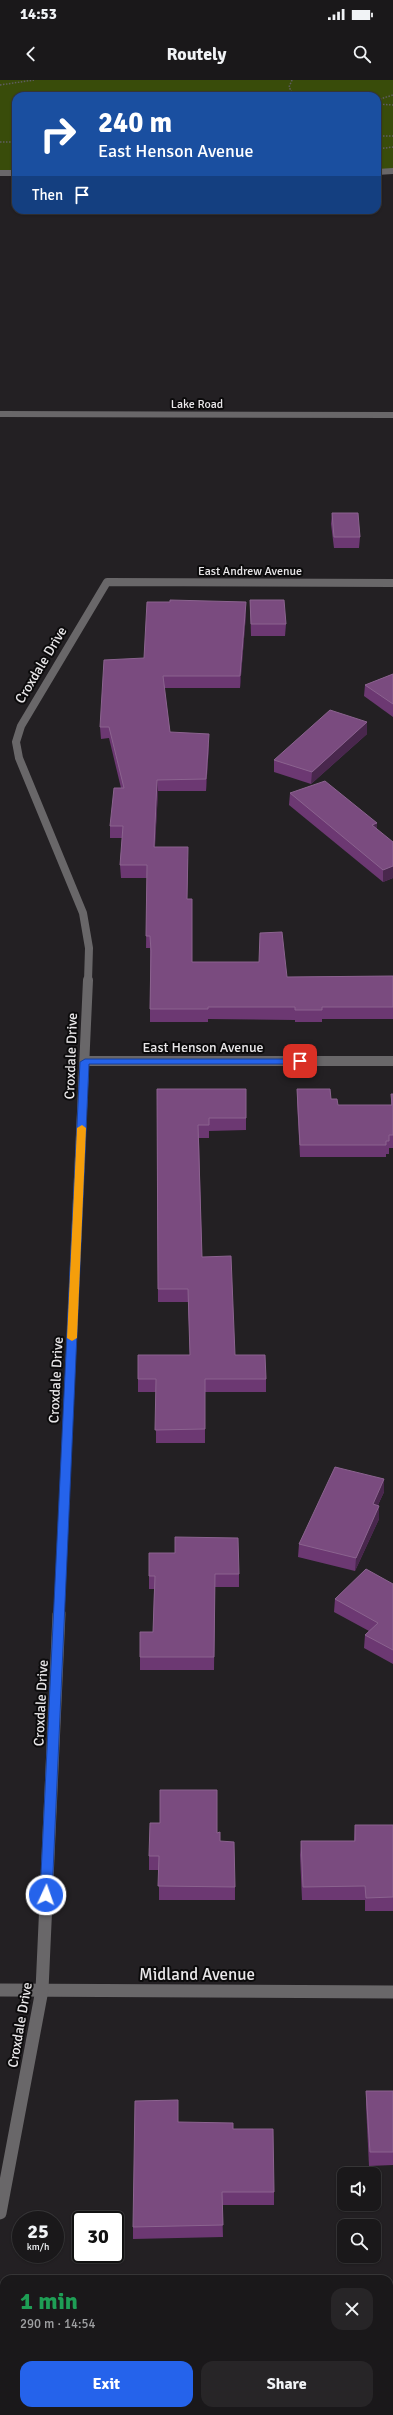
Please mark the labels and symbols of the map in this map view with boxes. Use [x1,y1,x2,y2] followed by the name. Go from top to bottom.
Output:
[171,397,223,412] street label: Lake Road
[198,564,302,579] street label: East Andrew Avenue
[11,624,71,706] street label: Croxdale Drive
[61,1012,81,1100] street label: Croxdale Drive
[142,1039,264,1056] street label: East Henson Avenue
[283,1044,317,1078] pin
[45,1336,67,1424] street label: Croxdale Drive
[30,1659,52,1747] street label: Croxdale Drive
[25,1874,67,1916] position arrow
[139,1964,255,1985] street label: Midland Avenue
[4,1981,36,2069] street label: Croxdale Drive
[72,2211,124,2263] speed limit sign: 30

